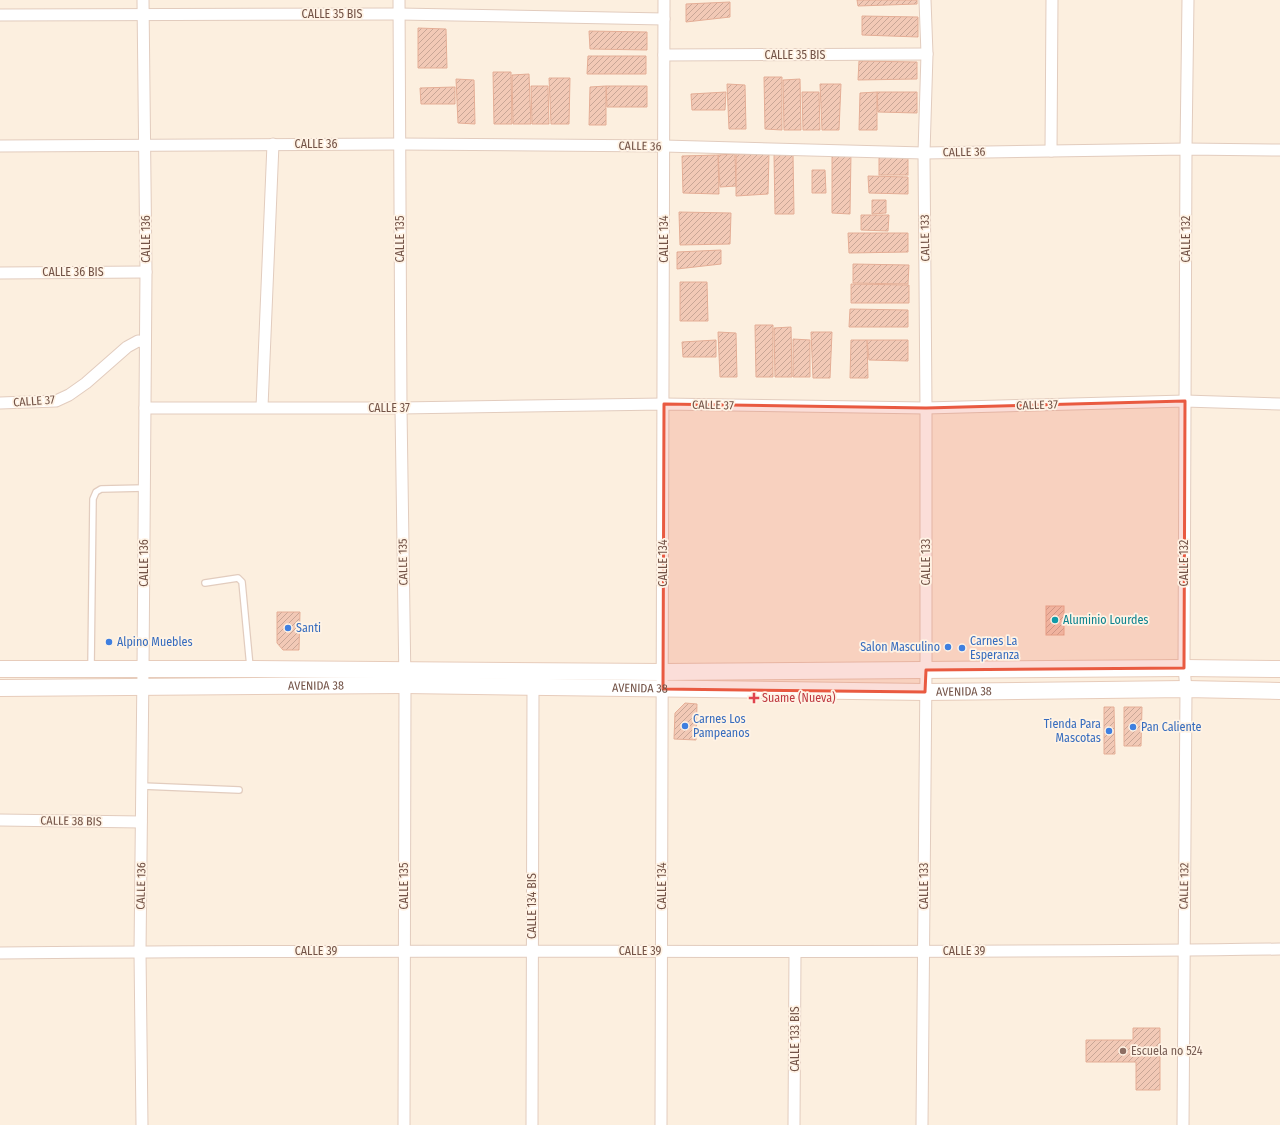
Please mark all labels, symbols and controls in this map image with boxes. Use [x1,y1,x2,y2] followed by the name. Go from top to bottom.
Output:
[302,7,362,21] street label: CALLE 35 BIS
[765,48,825,62] street label: CALLE 35 BIS
[295,137,337,151] street label: CALLE 36
[618,139,662,153] street label: CALLE 36
[942,145,986,159] street label: CALLE 36
[918,214,932,262] street label: CALLE 133
[139,215,153,263] street label: CALLE 136
[393,215,407,263] street label: CALLE 135
[657,215,671,263] street label: CALLE 134
[1179,216,1193,262] street label: CALLE 132
[42,265,104,279] street label: CALLE 36 BIS
[13,393,55,409] street label: CALLE 37
[1016,397,1058,413] street label: CALLE 37
[692,398,734,412] street label: CALLE 37
[368,401,410,415] street label: CALLE 37
[396,538,410,586] street label: CALLE 135
[137,539,151,587] street label: CALLE 136
[656,539,670,587] street label: CALLE 134
[919,539,933,586] street label: CALLE 133
[1177,540,1191,586] street label: CALLE 132
[1063,613,1148,627] place label: Aluminio Lourdes
[1050,615,1060,625] marker: Aluminio Lourdes
[296,621,321,635] place label: Santi
[283,623,293,633] marker: Santi
[970,634,1020,662] place label: Carnes La Esperanza
[117,635,193,649] place label: Alpino Muebles
[104,637,114,647] marker: Alpino Muebles
[860,640,940,654] place label: Salon Masculino
[943,642,953,652] marker: Salon Masculino
[957,643,967,653] marker: Carnes La Esperanza
[288,678,344,693] street label: AVENIDA 38
[612,681,668,696] street label: AVENIDA 38
[936,684,992,699] street label: AVENIDA 38
[762,691,836,705] place label: Suame (Nueva)
[749,693,759,703] marker: Suame (Nueva)
[693,712,750,740] place label: Carnes Los Pampeanos
[1044,717,1101,745] place label: Tienda Para Mascotas
[1141,720,1202,734] place label: Pan Caliente
[680,721,690,731] marker: Carnes Los Pampeanos
[1128,722,1138,732] marker: Pan Caliente
[1104,726,1114,736] marker: Tienda Para Mascotas
[40,813,102,829] street label: CALLE 38 BIS
[134,862,148,910] street label: CALLE 136
[397,862,411,910] street label: CALLE 135
[655,862,669,910] street label: CALLE 134
[1177,862,1191,910] street label: CALLE 132
[917,863,931,910] street label: CALLE 133
[525,873,539,939] street label: CALLE 134 BIS
[295,944,337,958] street label: CALLE 39
[619,944,661,958] street label: CALLE 39
[943,944,985,958] street label: CALLE 39
[788,1006,802,1072] street label: CALLE 133 BIS
[1131,1044,1203,1058] place label: Escuela no 524
[1118,1046,1128,1056] marker: Escuela no 524

